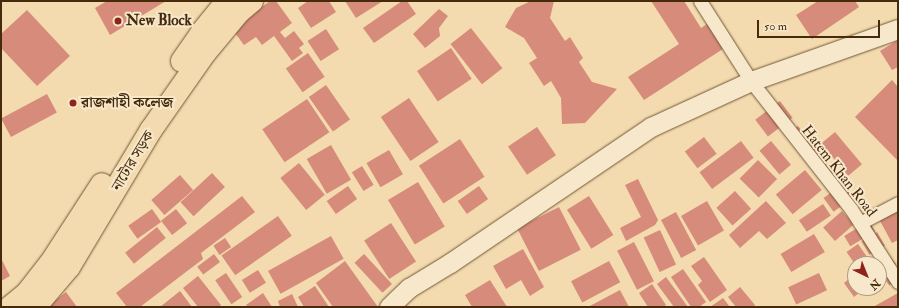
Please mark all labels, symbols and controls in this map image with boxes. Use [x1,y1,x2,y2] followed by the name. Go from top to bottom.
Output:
[126,12,192,30] place label: New Block
[759,12,882,38] scale bar
[113,16,123,26] marker: New Block
[764,19,787,34] text: 50 m
[81,94,173,112] place label: রাজশাহী কলেজ
[68,98,78,108] marker: রাজশাহী কলেজ
[798,122,880,220] street label: Hatem Khan Road
[108,128,158,194] street label: নাটোর সড়ক
[847,256,887,296] north arrow
[867,276,883,293] text: N

